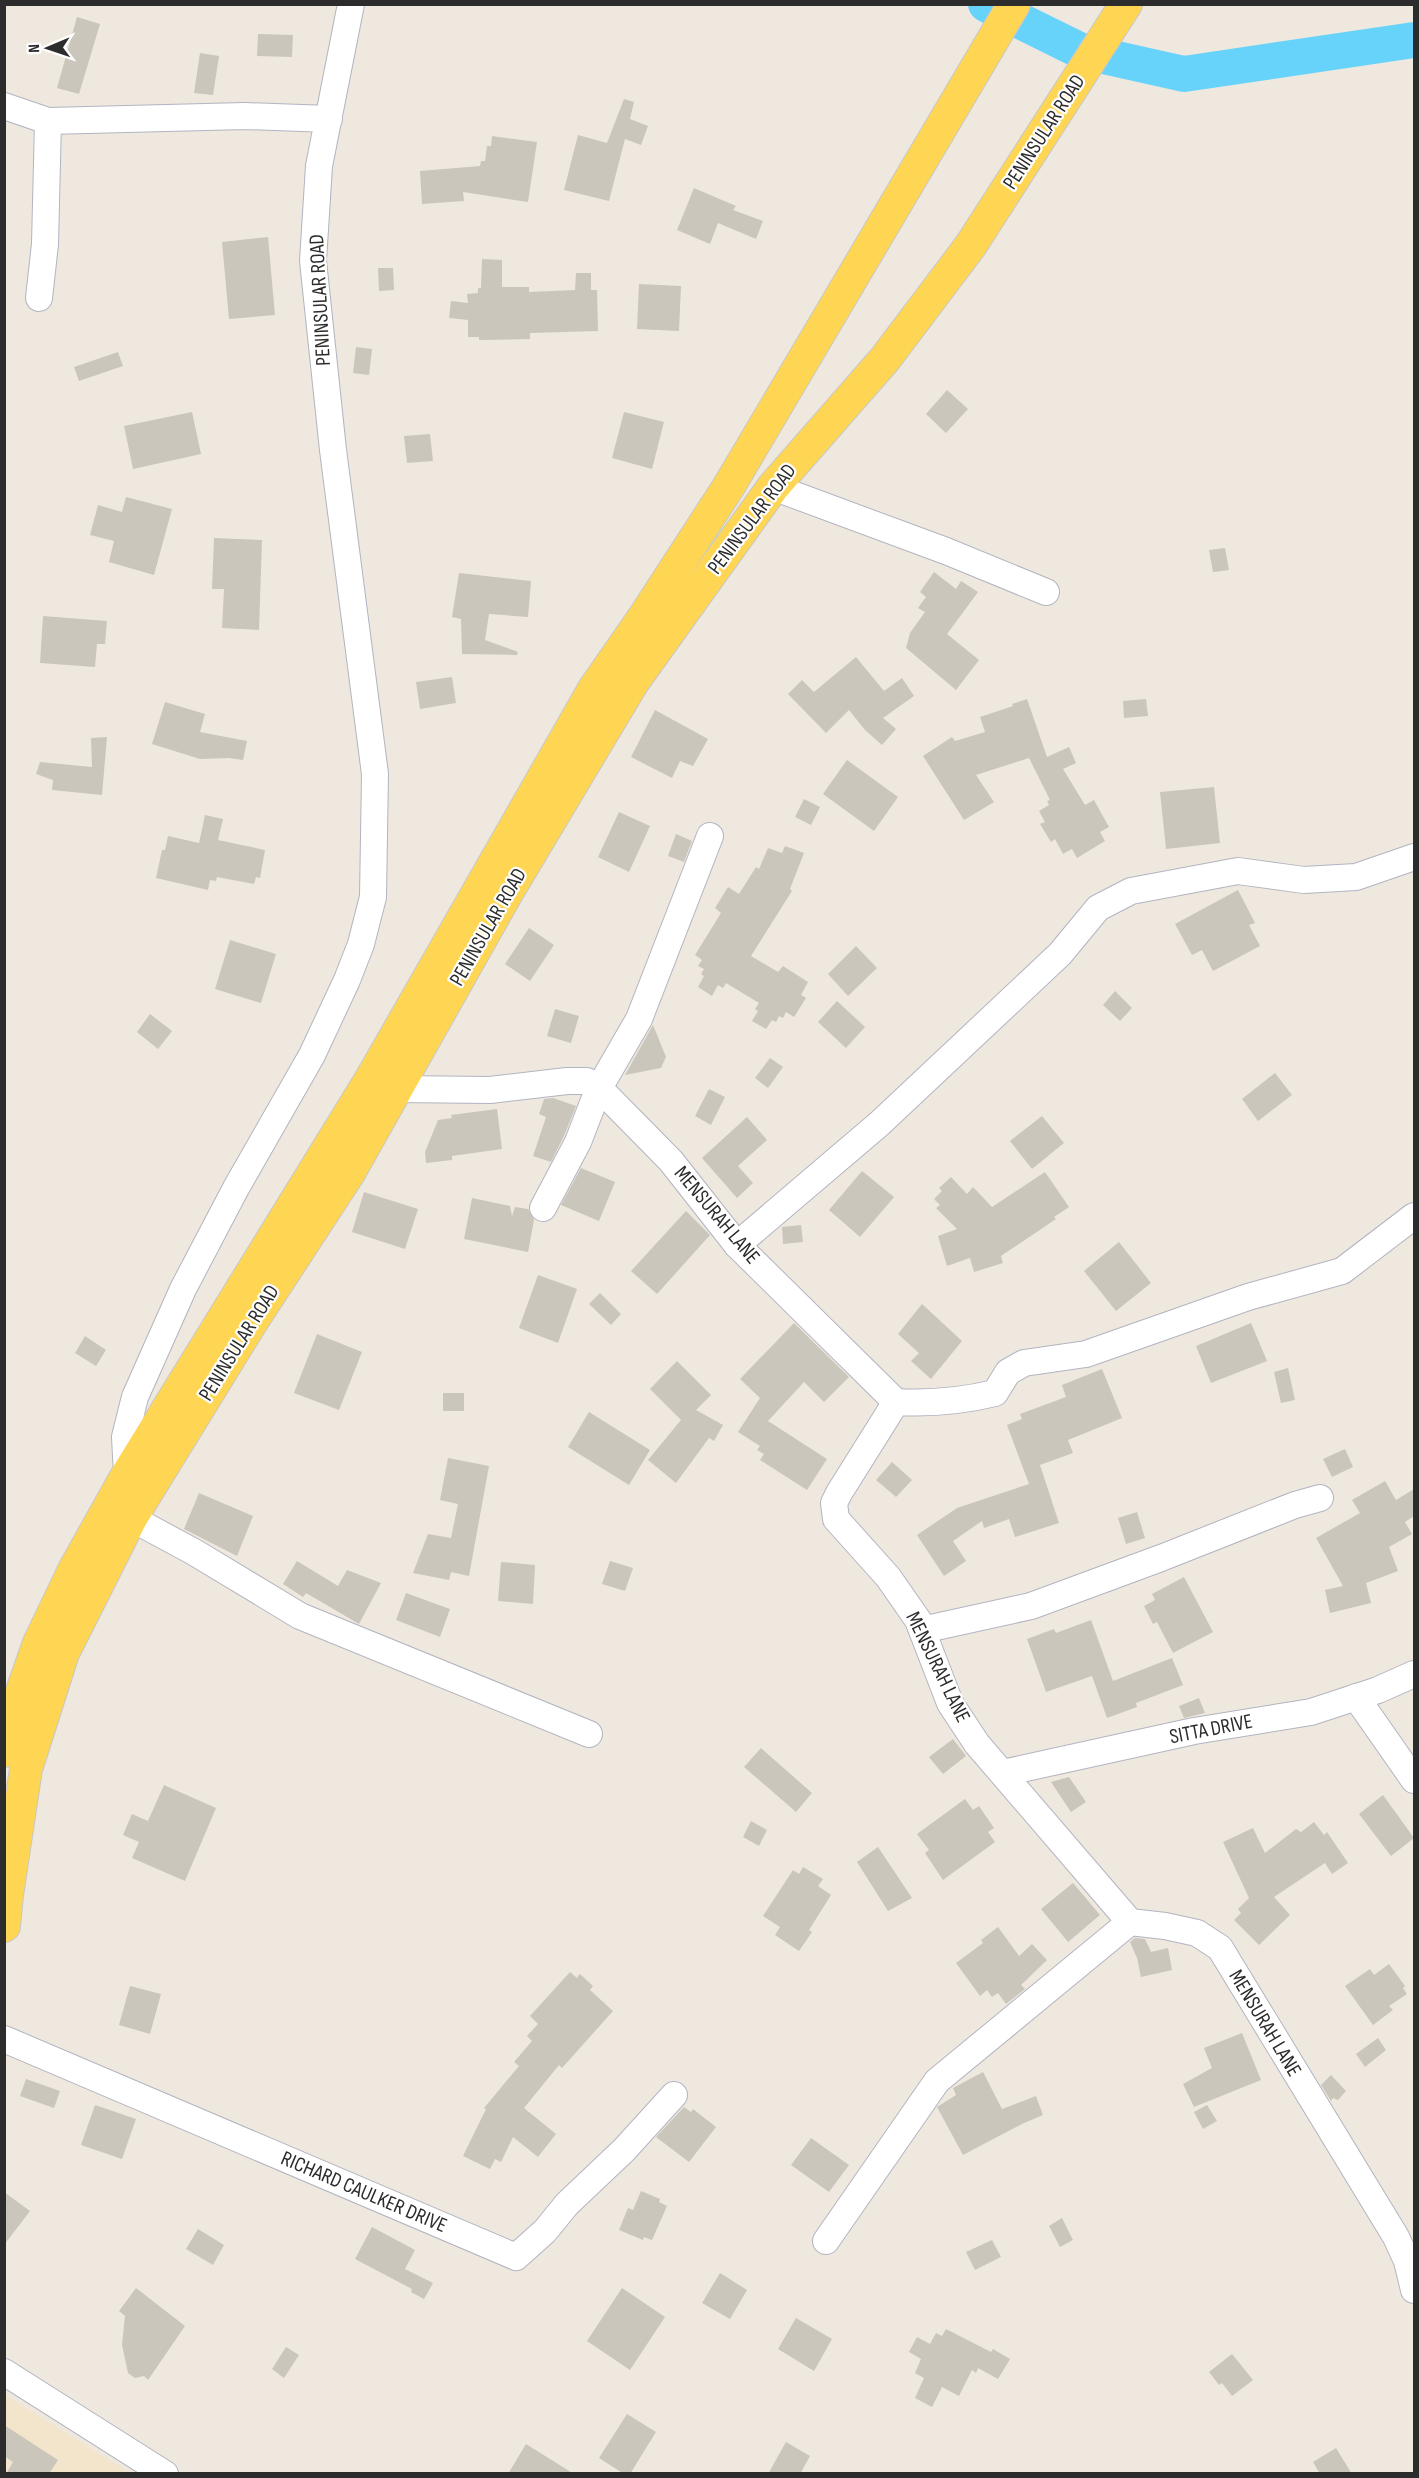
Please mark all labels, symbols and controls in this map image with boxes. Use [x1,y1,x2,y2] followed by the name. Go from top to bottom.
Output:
[18,18,78,78] north arrow
[25,44,44,53] text: N
[998,70,1090,194] street label: PENINSULAR ROAD
[304,234,336,366] street label: PENINSULAR ROAD
[702,459,802,579] street label: PENINSULAR ROAD
[444,864,532,990] street label: PENINSULAR ROAD
[669,1161,765,1269] street label: MENSURAH LANE
[194,1281,284,1405] street label: PENINSULAR ROAD
[900,1608,976,1726] street label: MENSURAH LANE
[1167,1709,1255,1749] street label: SITTA DRIVE
[1223,1965,1307,2081] street label: MENSURAH LANE
[277,2146,451,2238] street label: RICHARD CAULKER DRIVE

